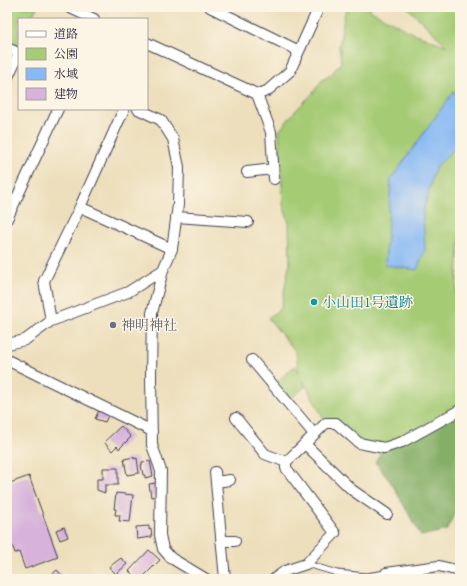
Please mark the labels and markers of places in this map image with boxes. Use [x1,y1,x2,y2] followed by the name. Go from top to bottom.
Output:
[322,293,413,311] place label: 小山田1号遺跡
[309,297,319,307] marker: 小山田1号遺跡
[121,316,177,334] place label: 神明神社
[108,320,118,330] marker: 神明神社

